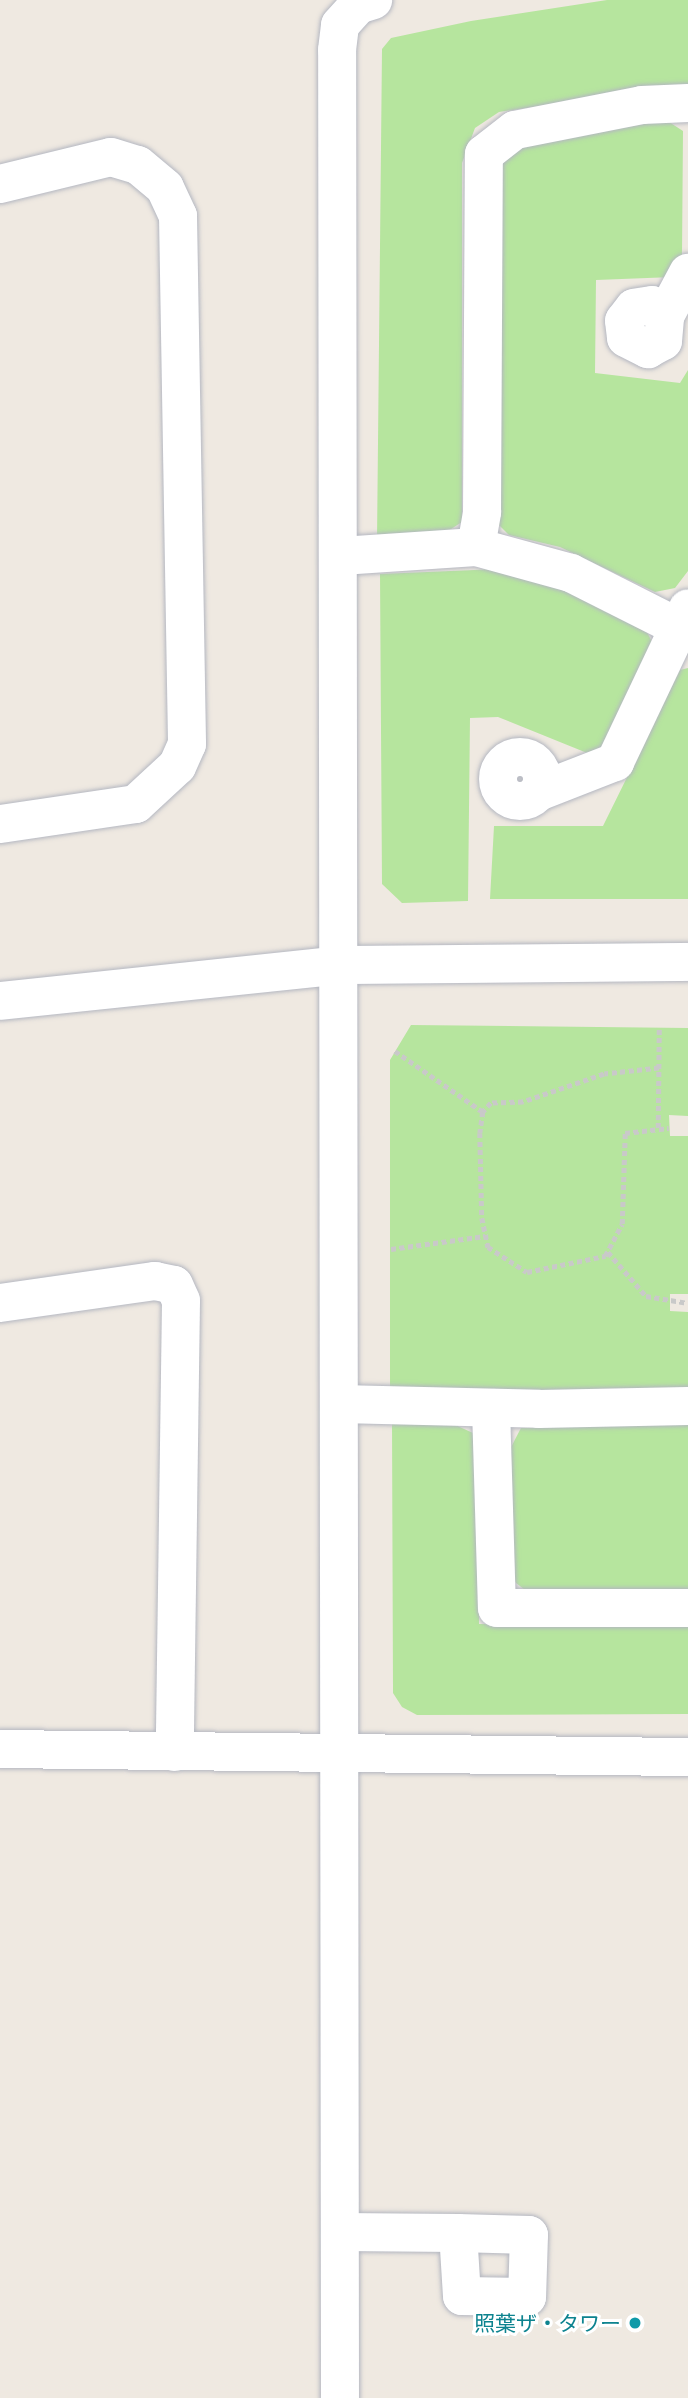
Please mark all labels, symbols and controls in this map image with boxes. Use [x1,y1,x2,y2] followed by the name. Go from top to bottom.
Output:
[474,2310,621,2336] place label: 照葉ザ・タワー
[627,2315,643,2331] marker: 照葉ザ・タワー

